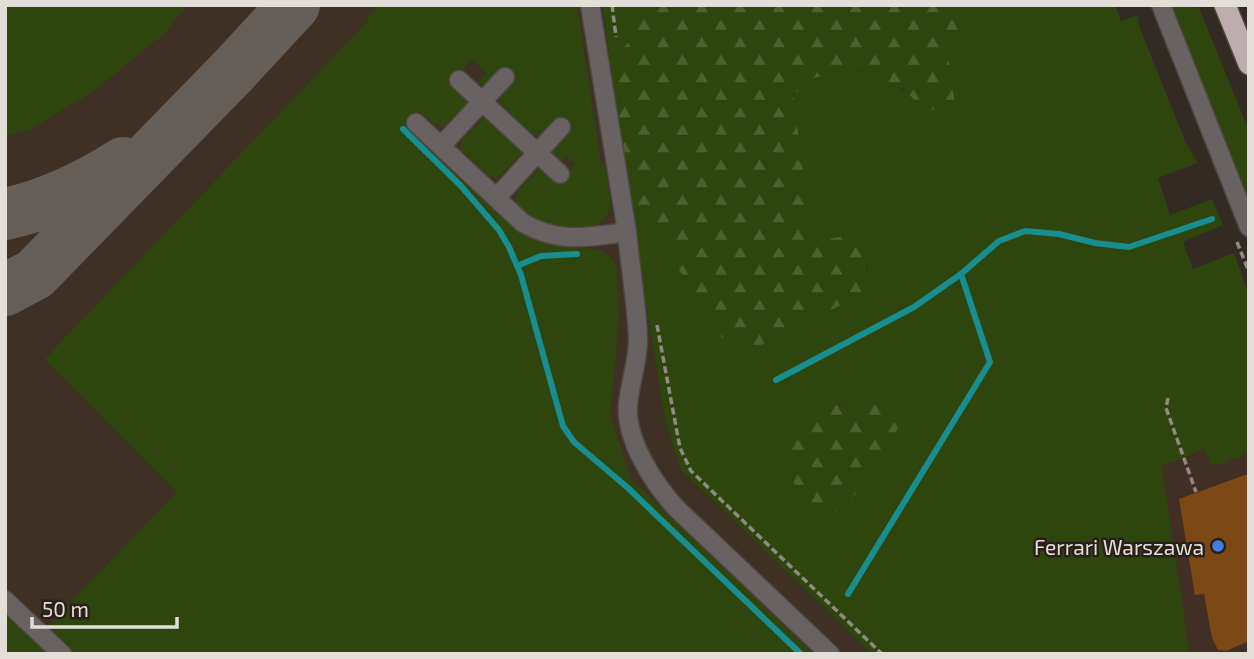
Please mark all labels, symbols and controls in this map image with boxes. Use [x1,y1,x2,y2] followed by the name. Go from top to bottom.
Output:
[1034,534,1204,559] place label: Ferrari Warszawa
[1210,538,1226,554] marker: Ferrari Warszawa
[32,586,177,630] scale bar
[42,596,89,621] text: 50 m

